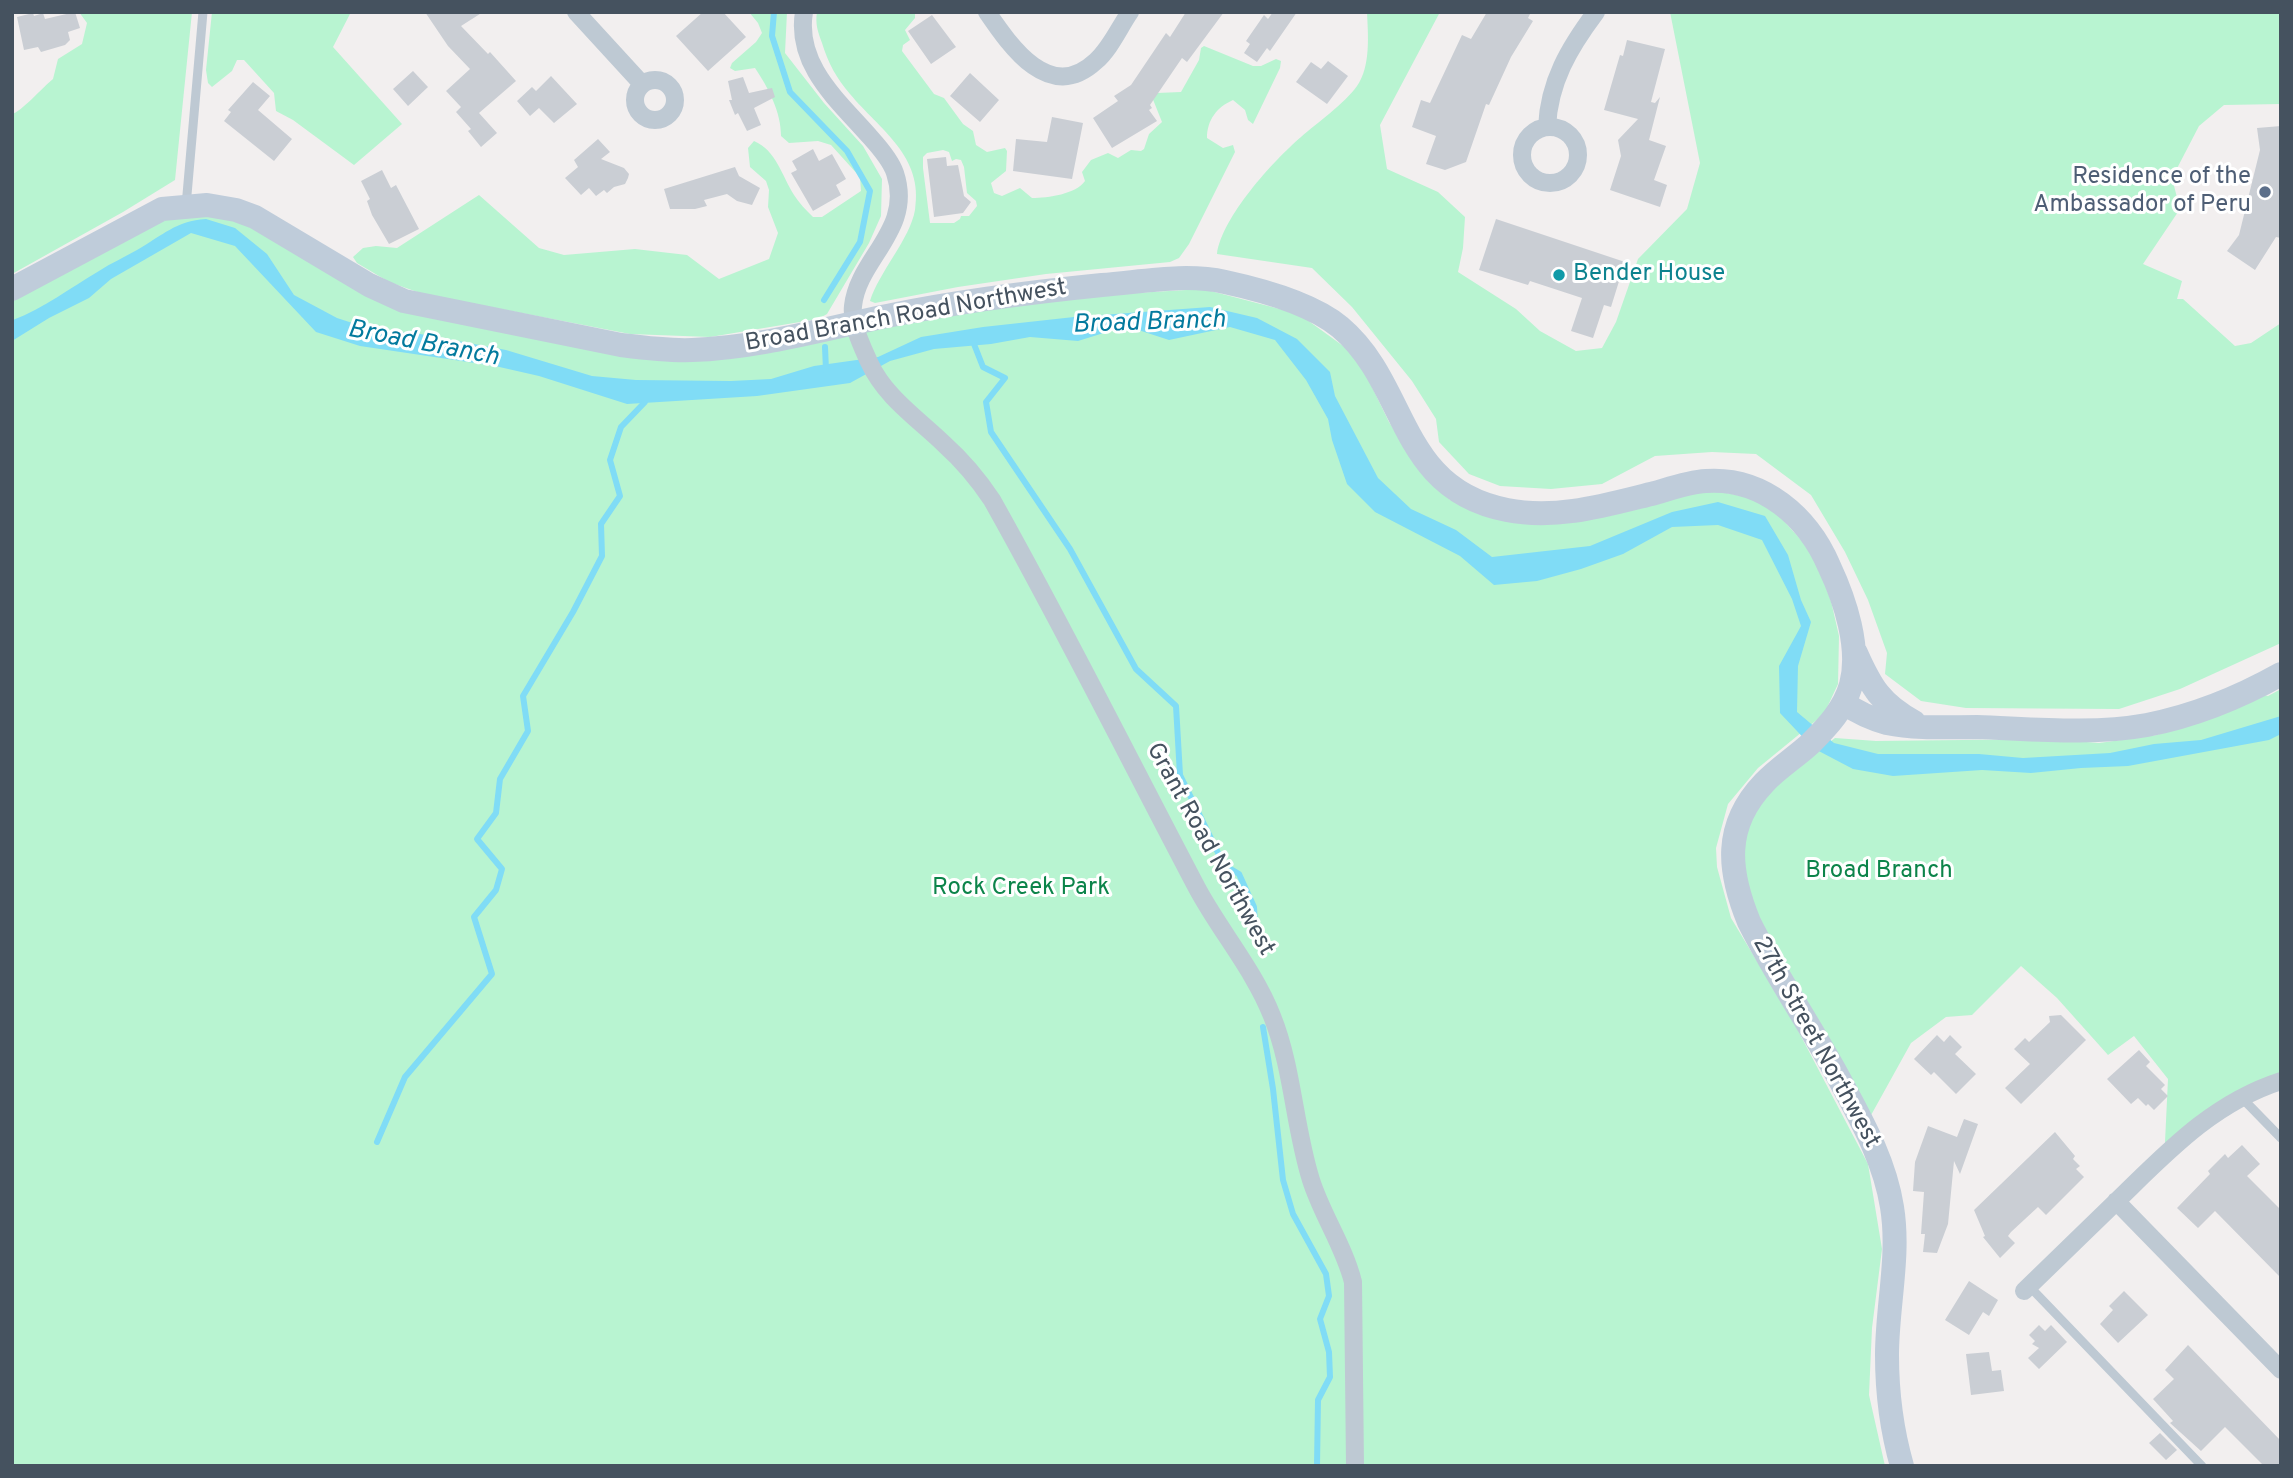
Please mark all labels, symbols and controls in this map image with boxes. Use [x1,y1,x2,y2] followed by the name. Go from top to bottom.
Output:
[2033,164,2251,220] place label: Residence of the Ambassador of Peru
[2257,184,2273,200] marker: Residence of the Ambassador of Peru
[1573,261,1725,289] place label: Bender House
[1551,267,1567,283] marker: Bender House
[743,275,1069,359] street label: Broad Branch Road Northwest
[1072,306,1226,342] water label: Broad Branch
[345,315,501,375] water label: Broad Branch
[1138,739,1280,961] street label: Grant Road Northwest
[1805,858,1953,886] park label: Broad Branch
[932,875,1110,903] park label: Rock Creek Park
[1745,932,1885,1154] street label: 27th Street Northwest

